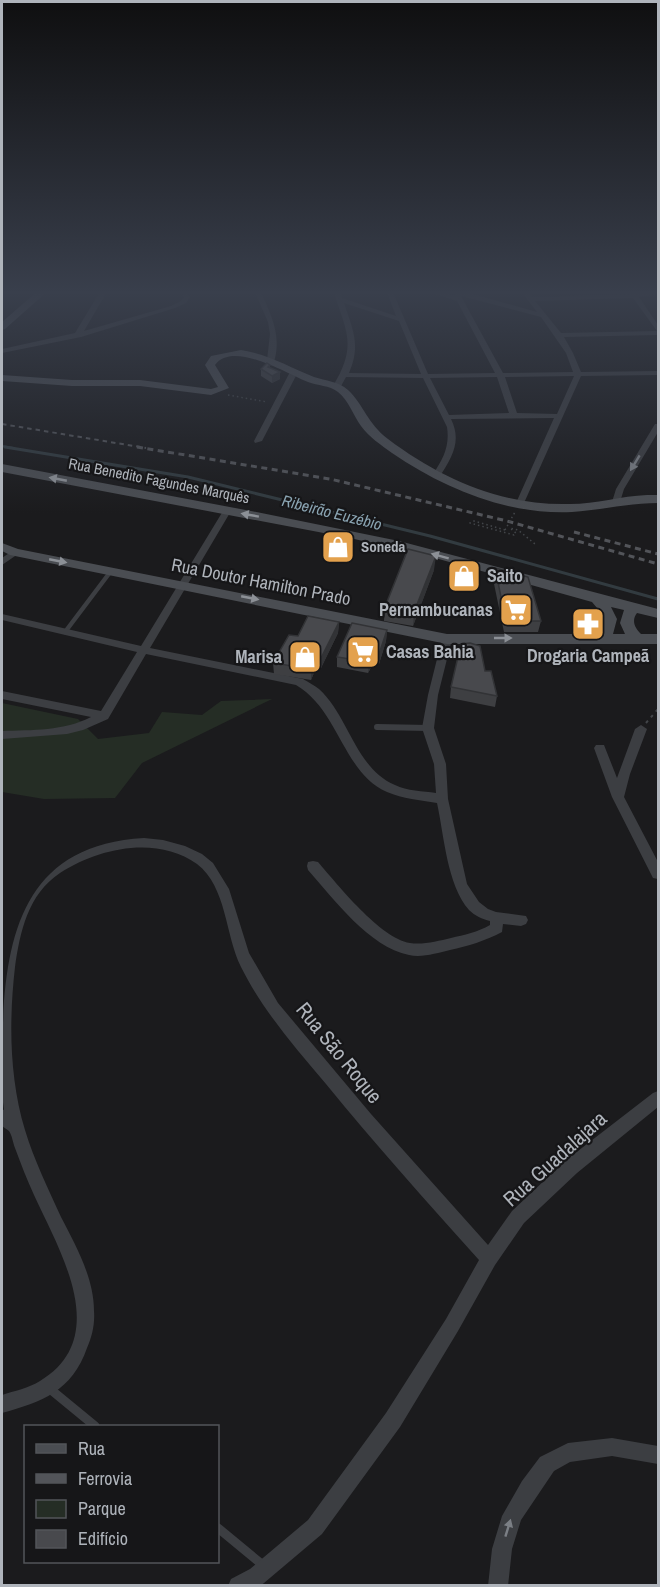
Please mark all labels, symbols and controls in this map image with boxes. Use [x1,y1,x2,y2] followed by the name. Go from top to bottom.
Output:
[67,453,251,508] street label: Rua Benedito Fagundes Marquês
[630,455,641,471] one-way arrow
[48,474,67,483] one-way arrow
[280,489,384,535] water label: Ribeirão Euzébio
[240,510,259,519] one-way arrow
[320,529,356,565] shop icon: Soneda
[361,536,406,557] place label: Soneda
[431,551,449,561] one-way arrow
[169,552,353,611] street label: Rua Doutor Hamilton Prado
[49,557,68,566] one-way arrow
[446,558,482,594] shop icon: Saito
[487,563,523,588] place label: Saito
[498,592,534,628] supermarket icon: Pernambucanas
[240,594,259,603] one-way arrow
[379,597,493,622] place label: Pernambucanas
[570,606,606,642] pharmacy icon: Drogaria Campeã
[494,633,513,643] one-way arrow
[345,634,381,670] supermarket icon: Casas Bahia
[287,639,323,675] shop icon: Marisa
[386,639,475,664] place label: Casas Bahia
[527,643,650,668] place label: Drogaria Campeã
[235,644,283,669] place label: Marisa
[290,996,389,1109] street label: Rua São Roque
[497,1104,613,1213] street label: Rua Guadalajara
[24,1425,219,1563] legend
[78,1436,105,1461] text: Rua
[78,1466,132,1491] text: Ferrovia
[78,1496,126,1521] text: Parque
[504,1519,513,1537] one-way arrow
[78,1526,128,1551] text: Edifício

